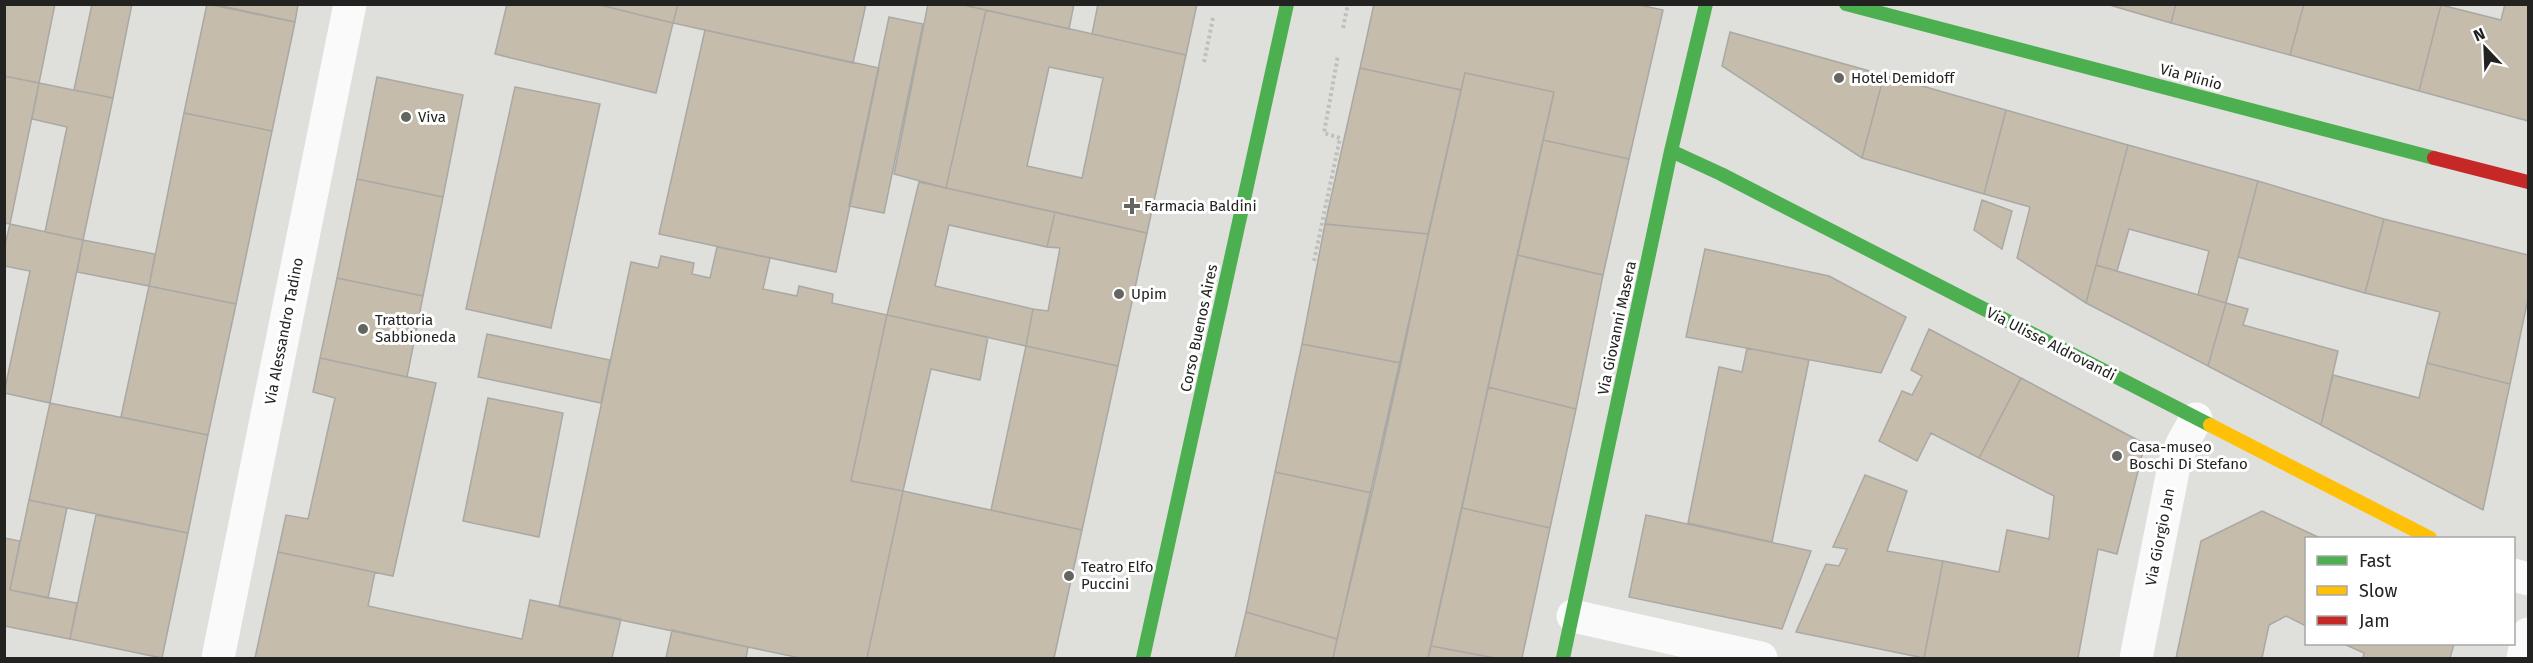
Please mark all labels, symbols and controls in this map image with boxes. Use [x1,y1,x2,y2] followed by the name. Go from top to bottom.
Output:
[2455,18,2515,78] north arrow
[2471,24,2488,45] text: N
[2158,60,2224,94] street label: Via Plinio
[1851,69,1955,87] place label: Hotel Demidoff
[1832,71,1846,85] marker: Hotel Demidoff
[418,108,446,126] place label: Viva
[399,110,413,124] marker: Viva
[1144,197,1257,215] place label: Farmacia Baldini
[1125,199,1139,213] marker: Farmacia Baldini
[261,256,307,406] street label: Via Alessandro Tadino
[1594,259,1640,397] street label: Via Giovanni Masera
[1177,263,1221,393] street label: Corso Buenos Aires
[1131,285,1167,303] place label: Upim
[1112,287,1126,301] marker: Upim
[1983,304,2119,384] street label: Via Ulisse Aldrovandi
[375,311,456,346] place label: Trattoria Sabbioneda
[356,322,370,336] marker: Trattoria Sabbioneda
[2129,438,2248,473] place label: Casa-museo Boschi Di Stefano
[2110,449,2124,463] marker: Casa-museo Boschi Di Stefano
[2142,487,2178,587] street label: Via Giorgio Jan
[2305,537,2515,645] legend
[2359,550,2392,572] text: Fast
[1081,558,1154,593] place label: Teatro Elfo Puccini
[1062,569,1076,583] marker: Teatro Elfo Puccini
[2359,580,2398,602] text: Slow
[2359,610,2390,632] text: Jam

